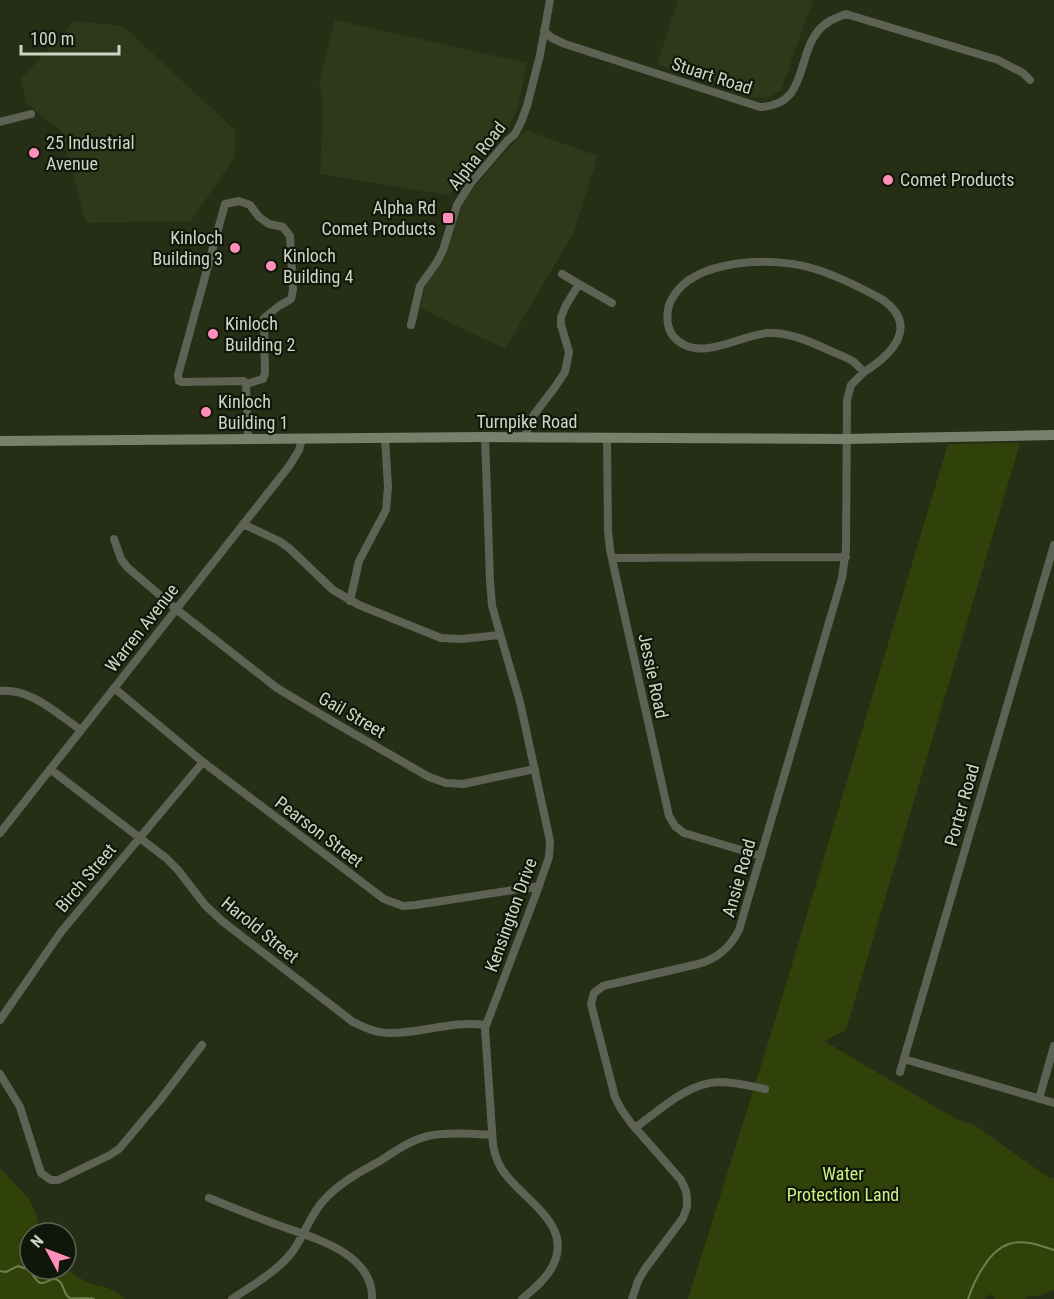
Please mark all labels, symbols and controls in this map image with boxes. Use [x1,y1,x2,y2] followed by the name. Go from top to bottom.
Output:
[21,18,118,56] scale bar
[30,28,74,49] text: 100 m
[669,53,755,98] street label: Stuart Road
[443,117,510,194] street label: Alpha Road
[46,132,135,174] place label: 25 Industrial Avenue
[27,146,41,160] marker: 25 Industrial Avenue
[900,169,1015,190] place label: Comet Products
[881,173,895,187] marker: Comet Products
[322,197,436,239] place label: Alpha Rd Comet Products
[441,211,455,225] marker: Alpha Rd Comet Products
[153,227,223,269] place label: Kinloch Building 3
[228,241,242,255] marker: Kinloch Building 3
[283,245,354,287] place label: Kinloch Building 4
[264,259,278,273] marker: Kinloch Building 4
[225,313,296,355] place label: Kinloch Building 2
[206,327,220,341] marker: Kinloch Building 2
[218,391,288,433] place label: Kinloch Building 1
[199,405,213,419] marker: Kinloch Building 1
[476,411,578,432] street label: Turnpike Road
[101,579,182,676] street label: Warren Avenue
[634,631,673,720] street label: Jessie Road
[315,687,389,742] street label: Gail Street
[940,761,983,848] street label: Porter Road
[271,792,367,871] street label: Pearson Street
[717,836,760,919] street label: Ansie Road
[51,839,120,916] street label: Birch Street
[480,855,541,975] street label: Kensington Drive
[217,892,303,967] street label: Harold Street
[787,1163,899,1205] park label: Water Protection Land
[18,1221,78,1281] north arrow
[27,1232,47,1251] text: N

